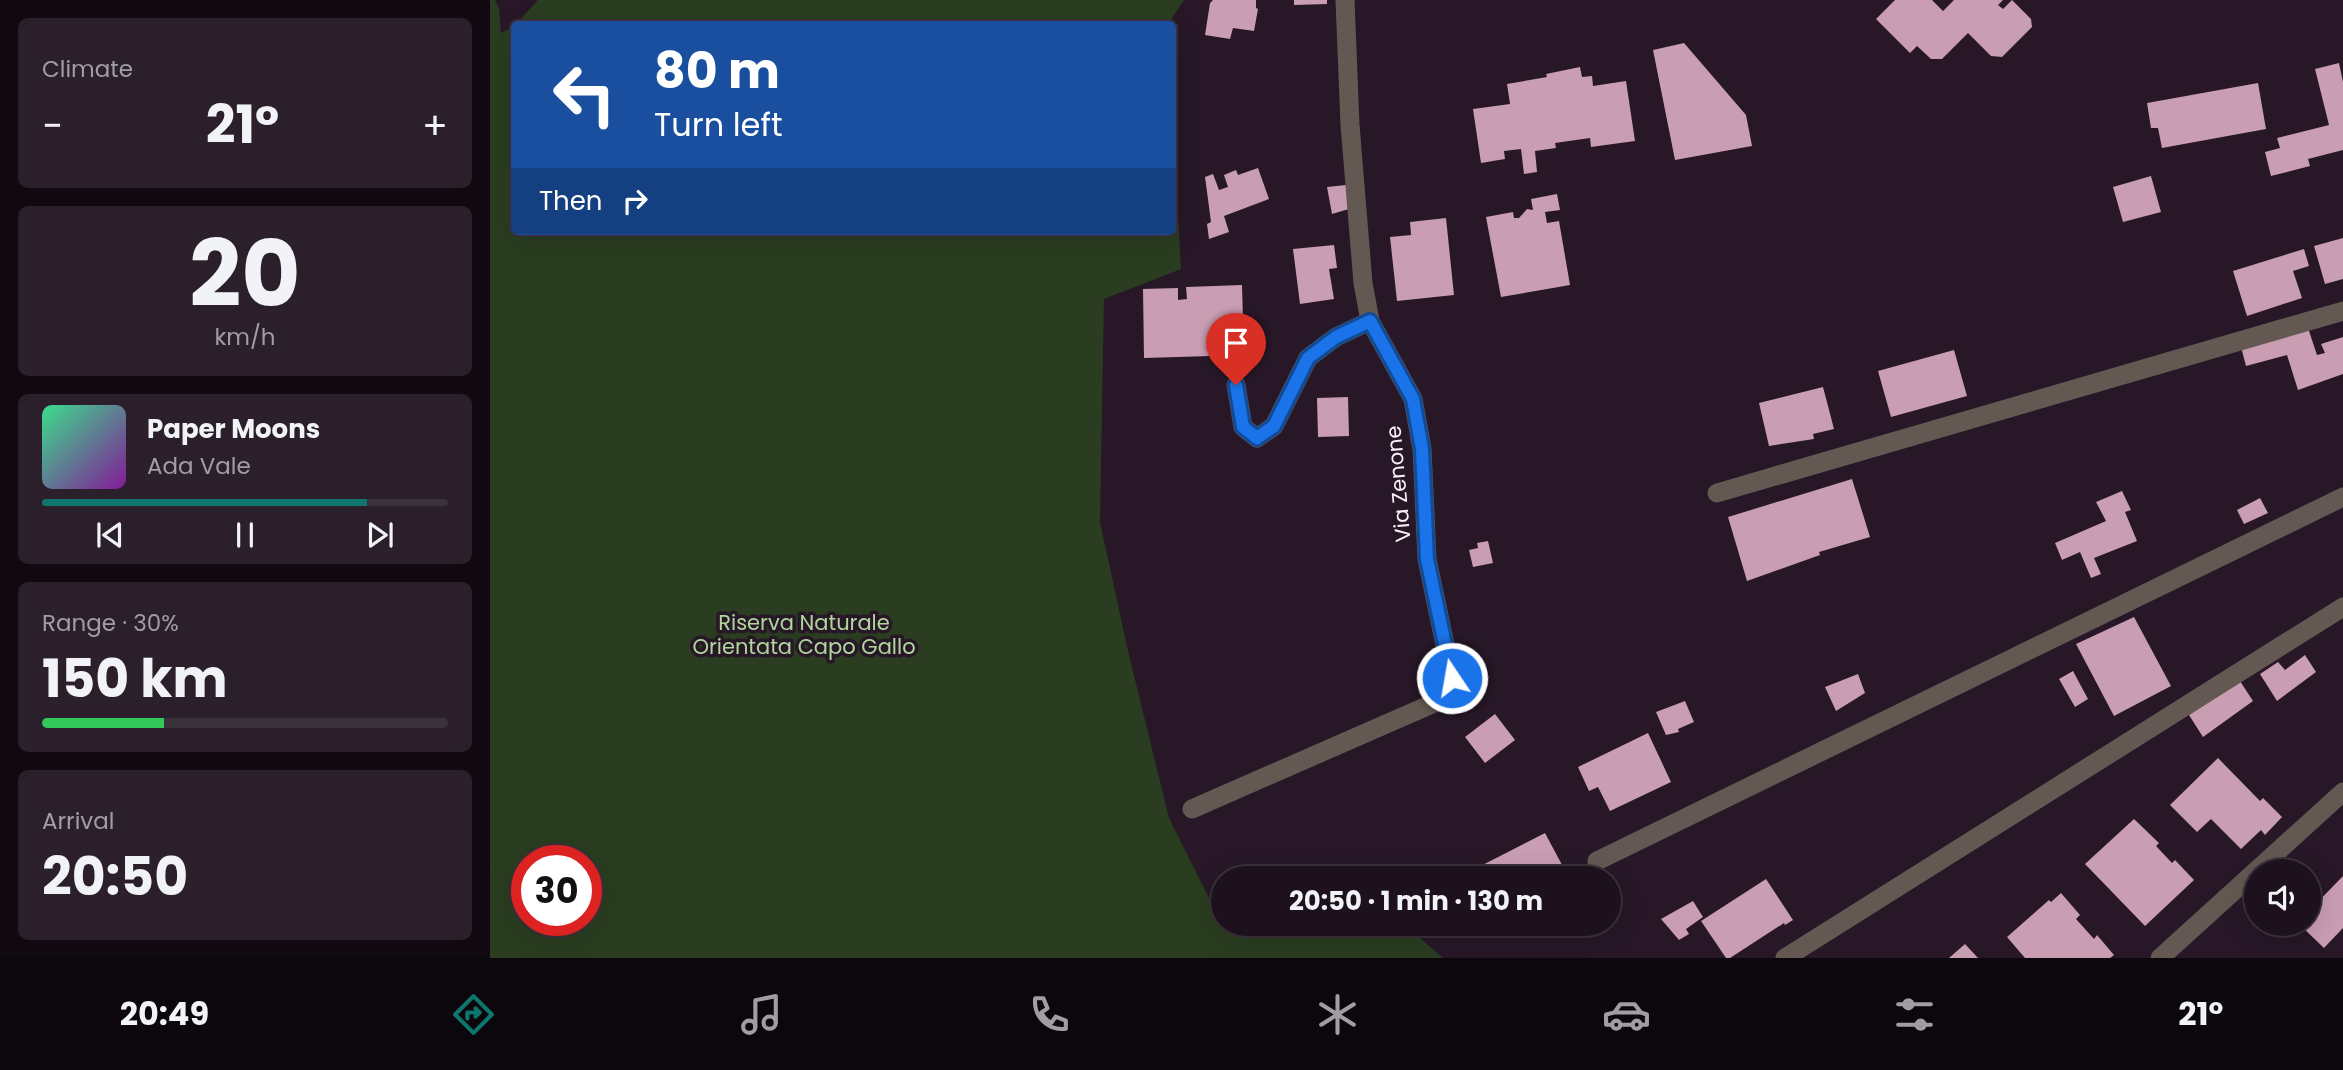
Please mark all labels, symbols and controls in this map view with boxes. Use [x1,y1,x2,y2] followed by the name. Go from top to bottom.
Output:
[654,37,780,105] text: 80 m
[539,49,630,140] icon: left
[42,53,133,85] text: Climate
[206,88,279,161] text: 21°
[42,99,63,152] text: −
[422,99,448,152] text: +
[654,102,783,147] text: Turn left
[616,182,654,220] icon: right
[539,183,602,219] text: Then
[189,210,301,338] text: 20
[1206,313,1266,385] pin
[214,321,276,353] text: km/h
[1217,324,1255,362] icon: arrive
[147,411,320,447] text: Paper Moons
[1378,425,1418,543] street label: Via Zenone
[147,450,251,482] text: Ada Vale
[91,516,129,554] icon: previous
[226,516,264,554] icon: pause
[361,516,399,554] icon: next
[42,607,179,639] text: Range · 30%
[692,608,916,661] park label: Riserva Naturale Orientata Capo Gallo
[1415,641,1489,715] position arrow
[42,642,227,715] text: 150 km
[42,805,114,837] text: Arrival
[42,840,188,913] text: 20:50
[511,845,602,936] speed limit sign: 30
[2244,859,2321,936] map controls
[2244,859,2321,936] button: sound
[1289,883,1543,919] text: 20:50 · 1 min · 130 m
[449,990,498,1039] icon: directions
[737,990,786,1039] icon: music
[1025,990,1074,1039] icon: phone
[1313,990,1362,1039] icon: climate
[1602,990,1651,1039] icon: car
[1890,990,1939,1039] icon: filters
[120,991,209,1036] text: 20:49
[2178,991,2223,1036] text: 21°

